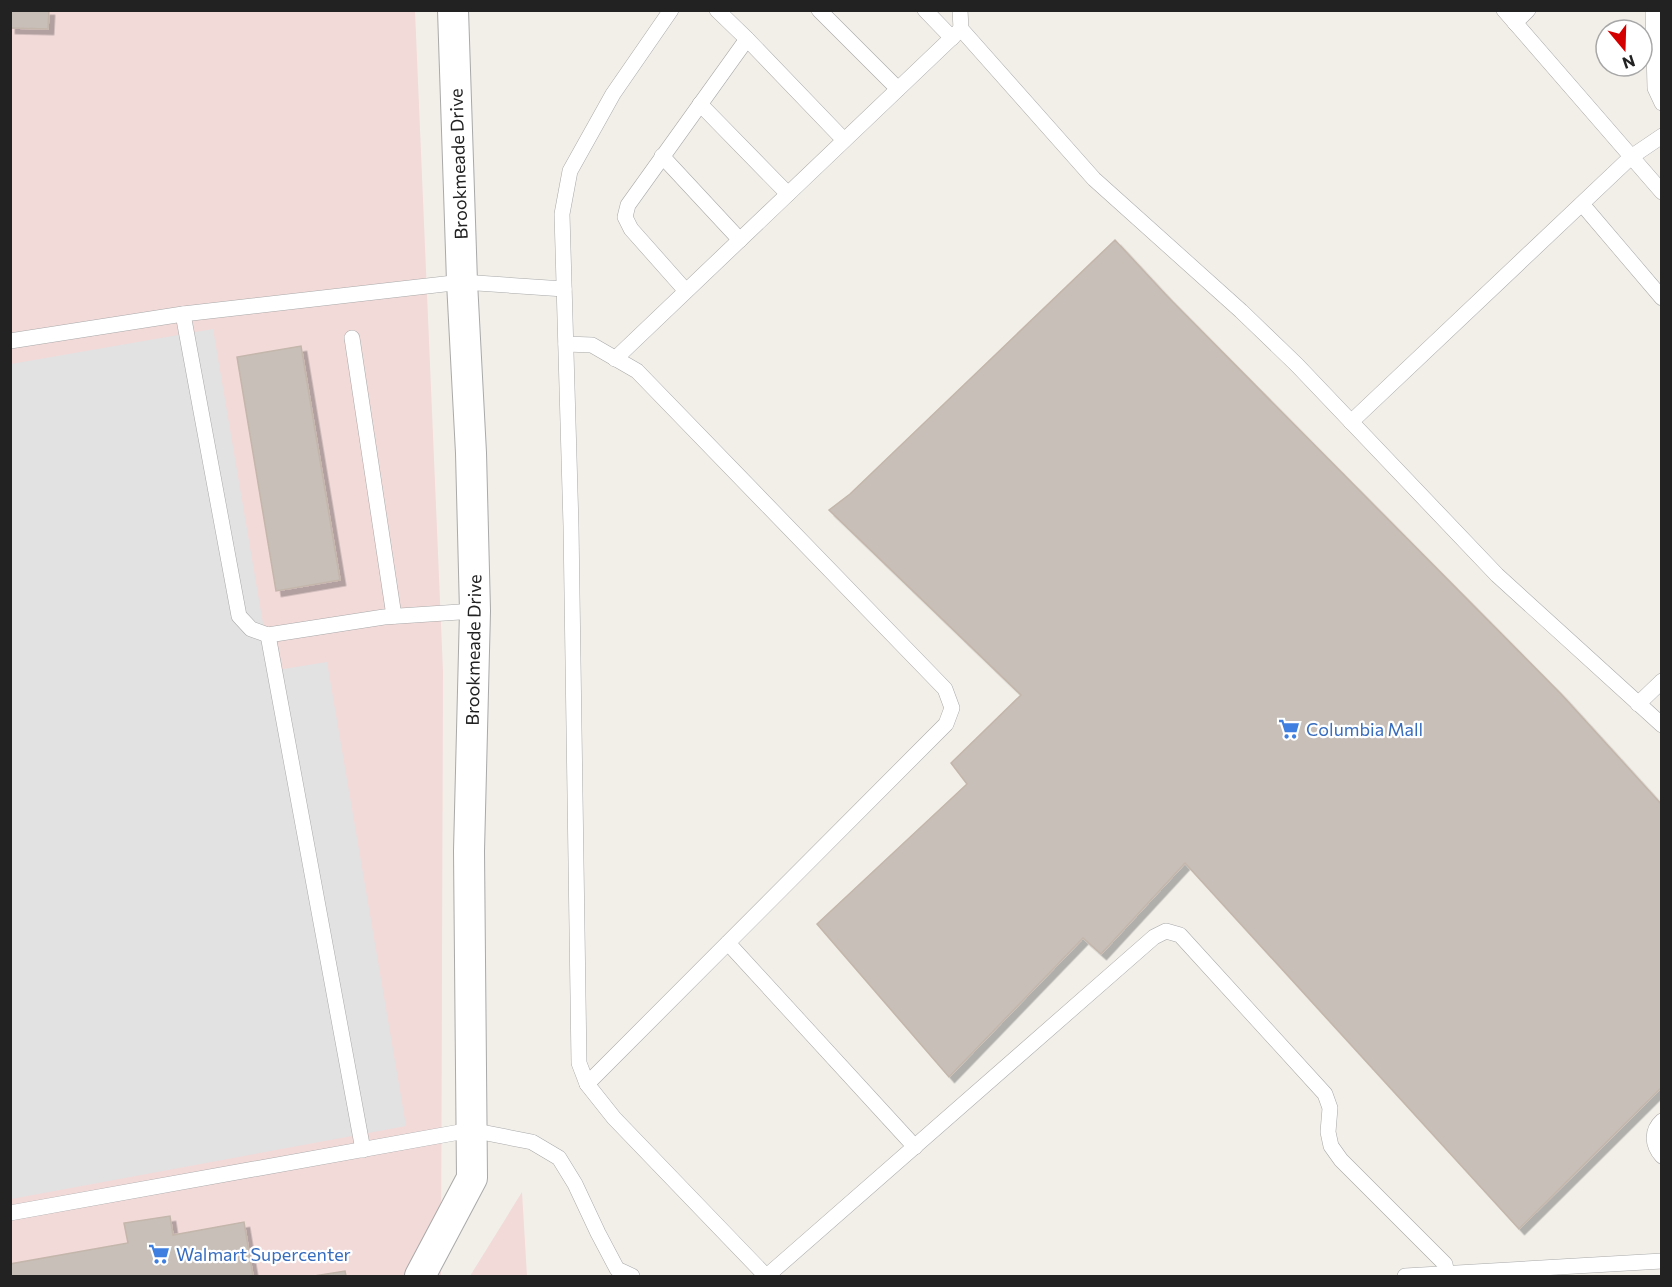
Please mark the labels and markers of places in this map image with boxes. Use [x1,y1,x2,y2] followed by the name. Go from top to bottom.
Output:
[1277,717,1301,741] supermarket icon: Columbia Mall
[1306,718,1423,740] place label: Columbia Mall
[147,1242,171,1266] supermarket icon: Walmart Supercenter
[176,1243,351,1265] place label: Walmart Supercenter

